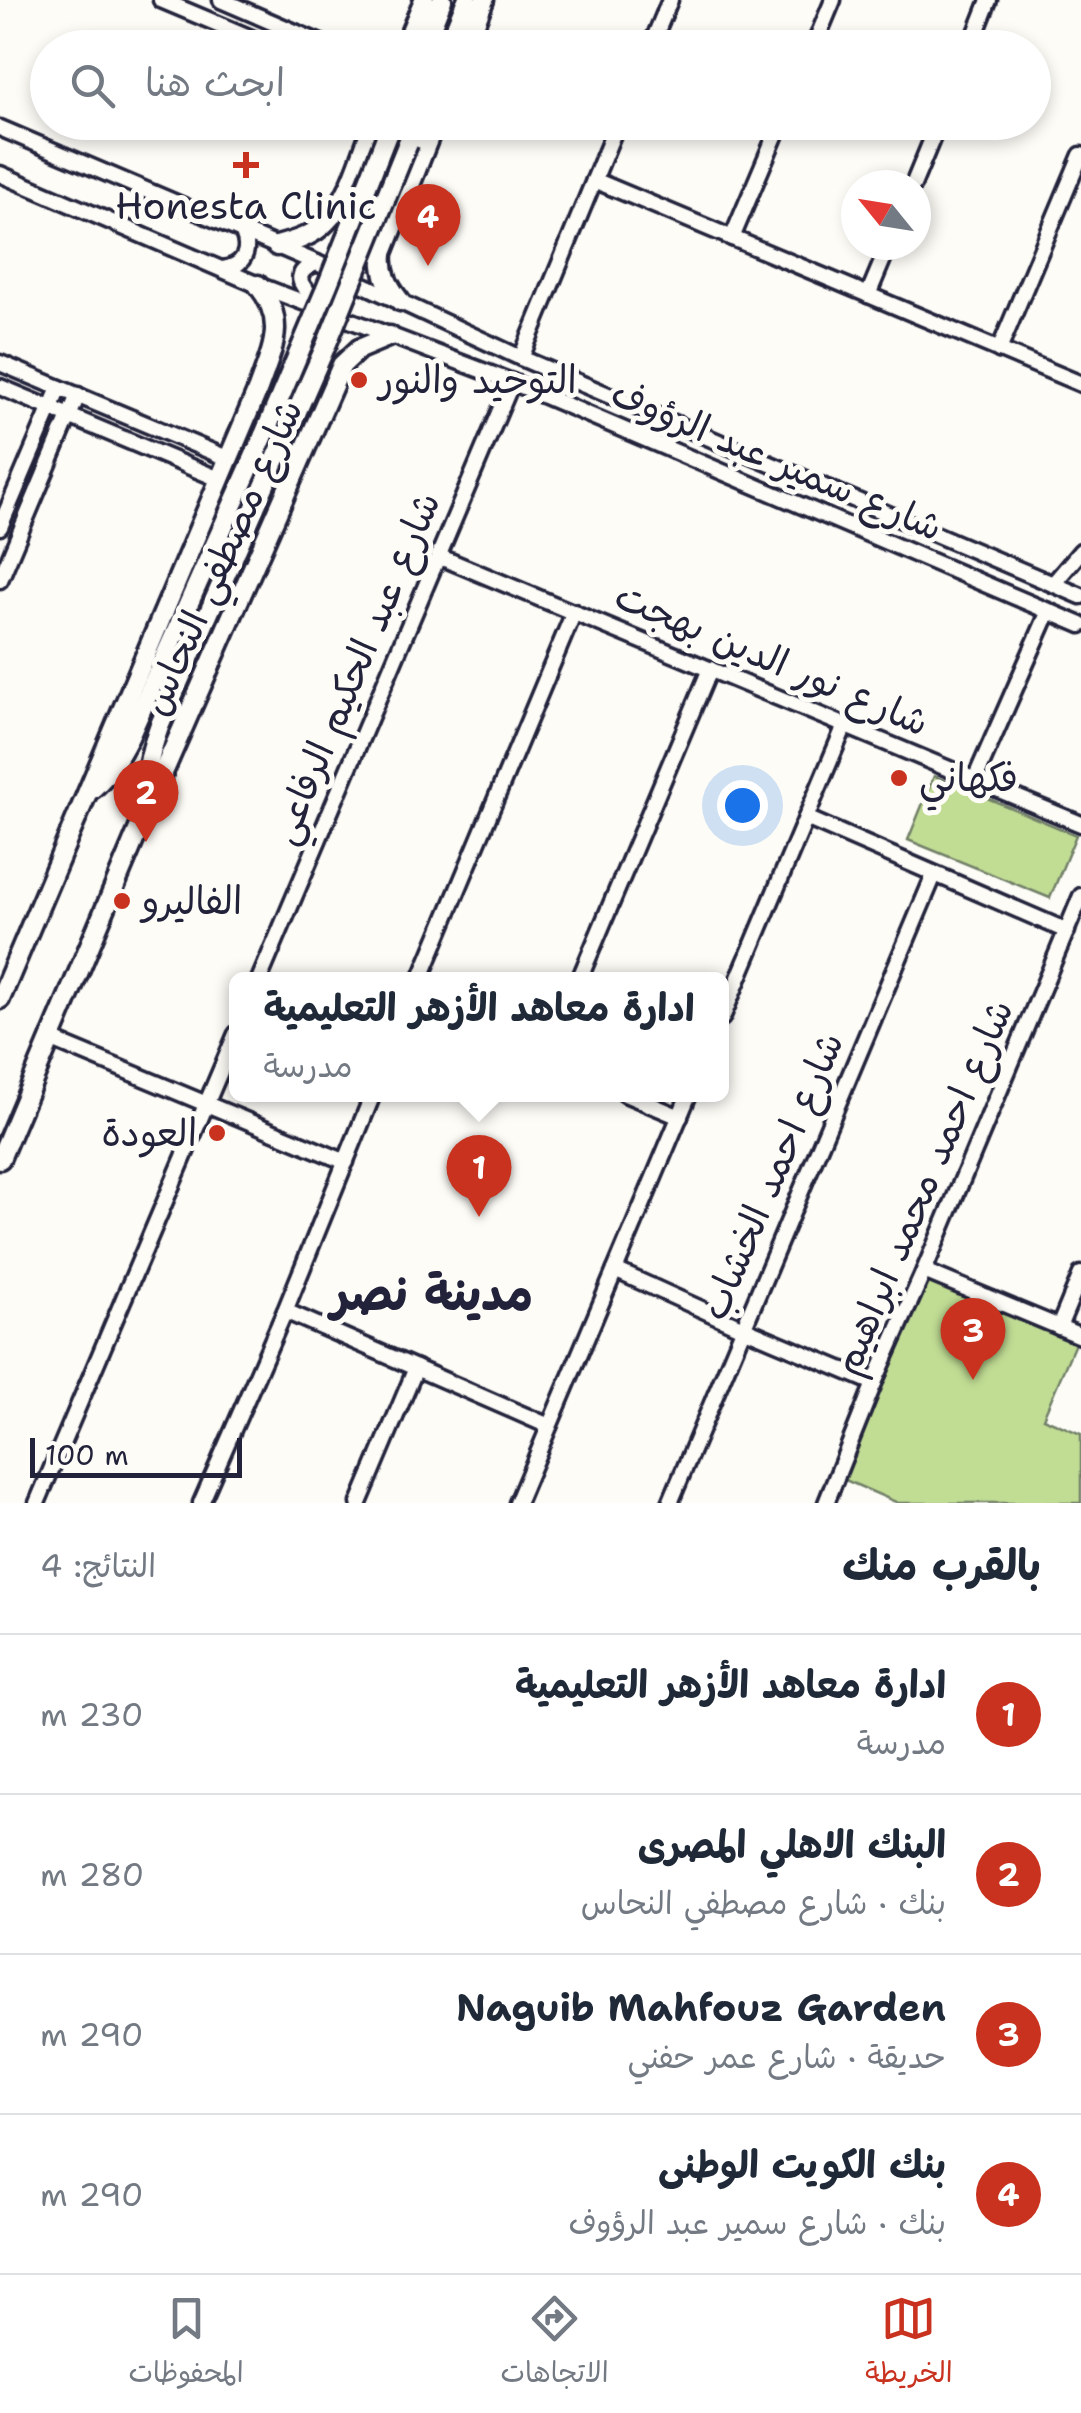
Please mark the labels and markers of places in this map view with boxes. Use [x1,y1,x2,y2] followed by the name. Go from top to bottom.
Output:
[233,152,259,178] marker: Honesta Clinic
[115,180,377,231] place label: Honesta Clinic
[396,184,460,266] pin: 4
[376,354,577,405] place label: التوحيد والنور
[348,369,370,391] marker: التوحيد والنور
[919,752,1018,811] place label: فكهاني
[114,760,178,842] pin: 2
[888,767,910,789] marker: فكهاني
[139,875,242,926] place label: الفاليرو
[111,890,133,912] marker: الفاليرو
[101,1107,197,1158] place label: العودة
[206,1122,228,1144] marker: العودة
[446,1134,512,1217] pin: 1
[940,1298,1006,1380] pin: 3

